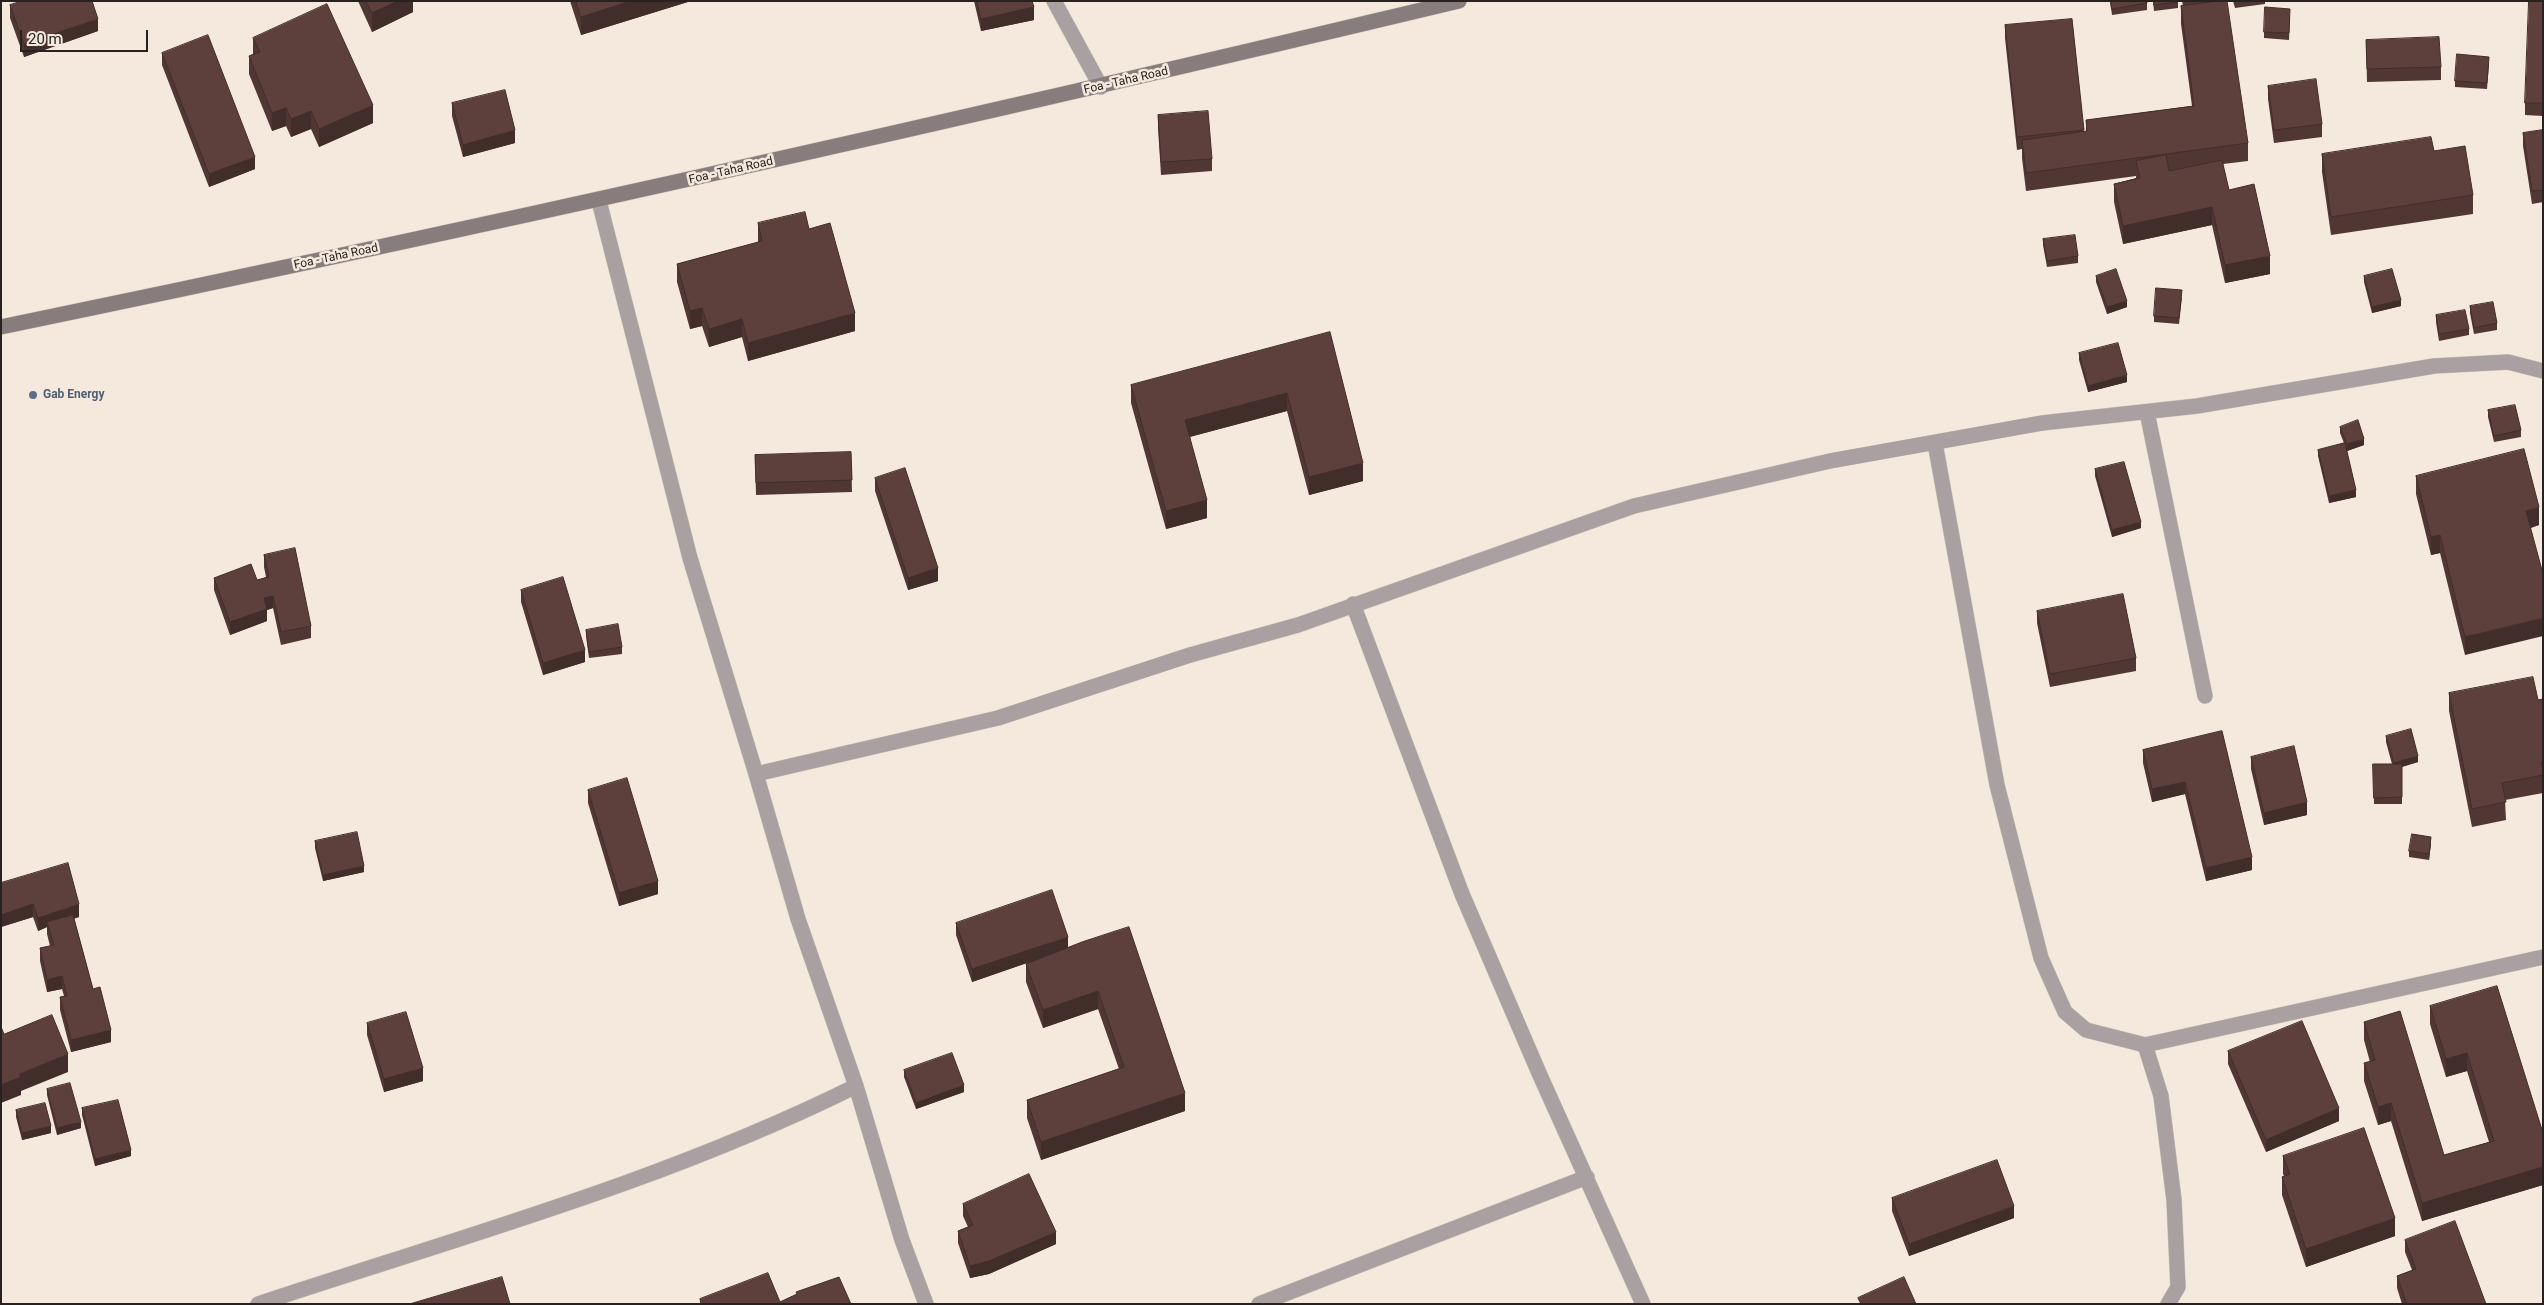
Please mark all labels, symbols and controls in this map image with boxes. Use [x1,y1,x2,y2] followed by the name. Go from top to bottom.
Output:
[22,20,150,52] scale bar
[28,30,62,48] text: 20 m
[1083,64,1169,98] street label: Foa - Taha Road
[688,154,774,188] street label: Foa - Taha Road
[293,241,379,273] street label: Foa - Taha Road
[43,388,104,402] place label: Gab Energy
[27,389,39,401] marker: Gab Energy

